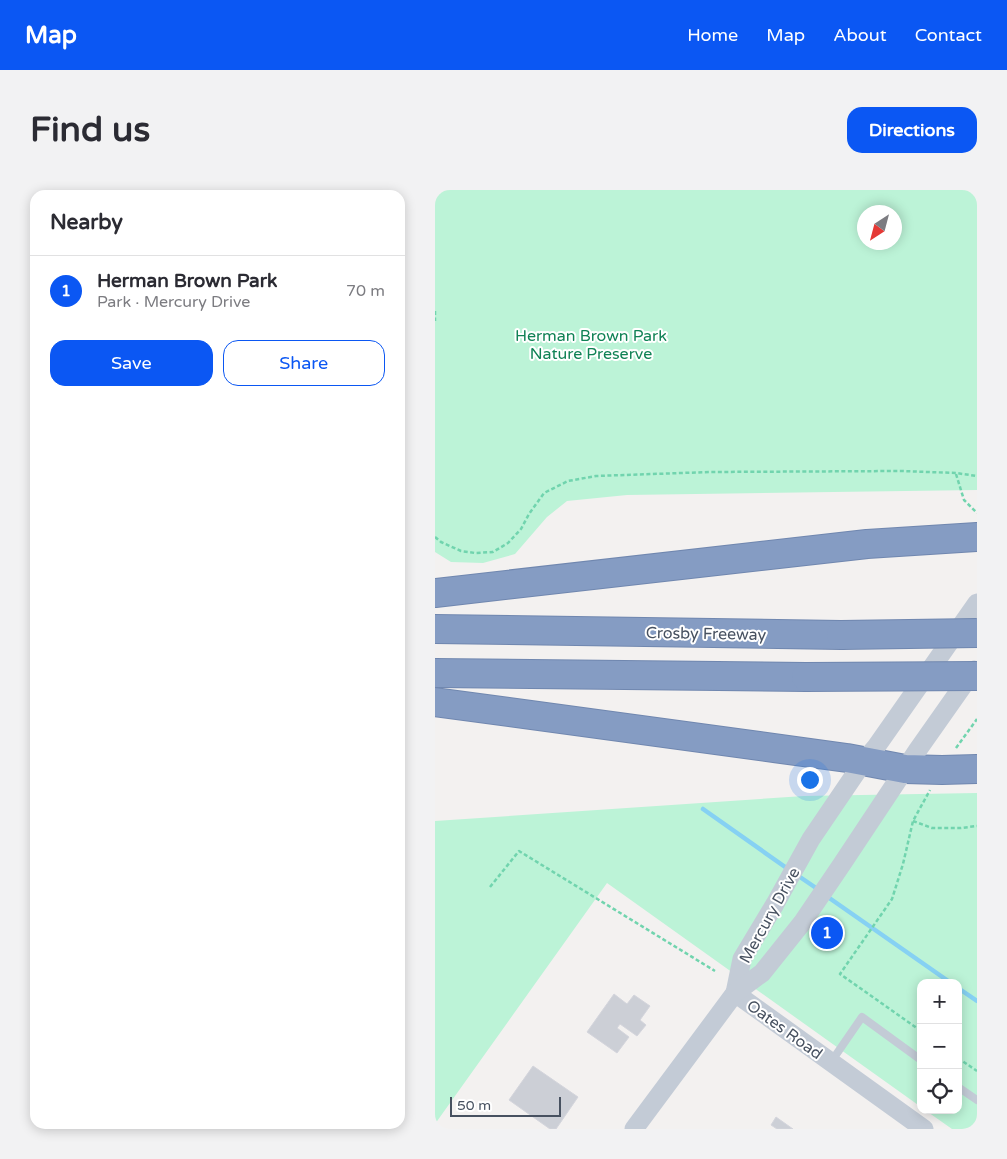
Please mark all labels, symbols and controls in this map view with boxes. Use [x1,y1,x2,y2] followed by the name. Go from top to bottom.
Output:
[25,21,77,50] text: Map
[687,24,738,46] text: Home
[766,24,805,46] text: Map
[833,24,887,46] text: About
[915,24,982,46] text: Contact
[847,107,977,153] button: Directions
[30,109,150,151] text: Find us
[857,205,902,250] north arrow
[50,210,123,235] text: Nearby
[97,270,277,292] text: Herman Brown Park
[61,281,71,301] text: 1
[346,281,385,301] text: 70 m
[97,292,250,312] text: Park · Mercury Drive
[515,326,667,364] park label: Herman Brown Park Nature Preserve
[50,340,213,386] button: Save
[223,340,385,386] button: Share
[646,623,767,645] street label: Crosby Freeway
[797,767,823,793] your location
[735,864,804,967] street label: Mercury Drive
[811,914,843,952] pin: 1
[917,979,962,1114] map controls
[917,979,962,1024] button: +
[743,996,826,1064] street label: Oates Road
[917,1024,962,1069] button: −
[917,1069,962,1114] button: locate
[450,1094,561,1117] scale bar
[457,1097,491,1114] text: 50 m

